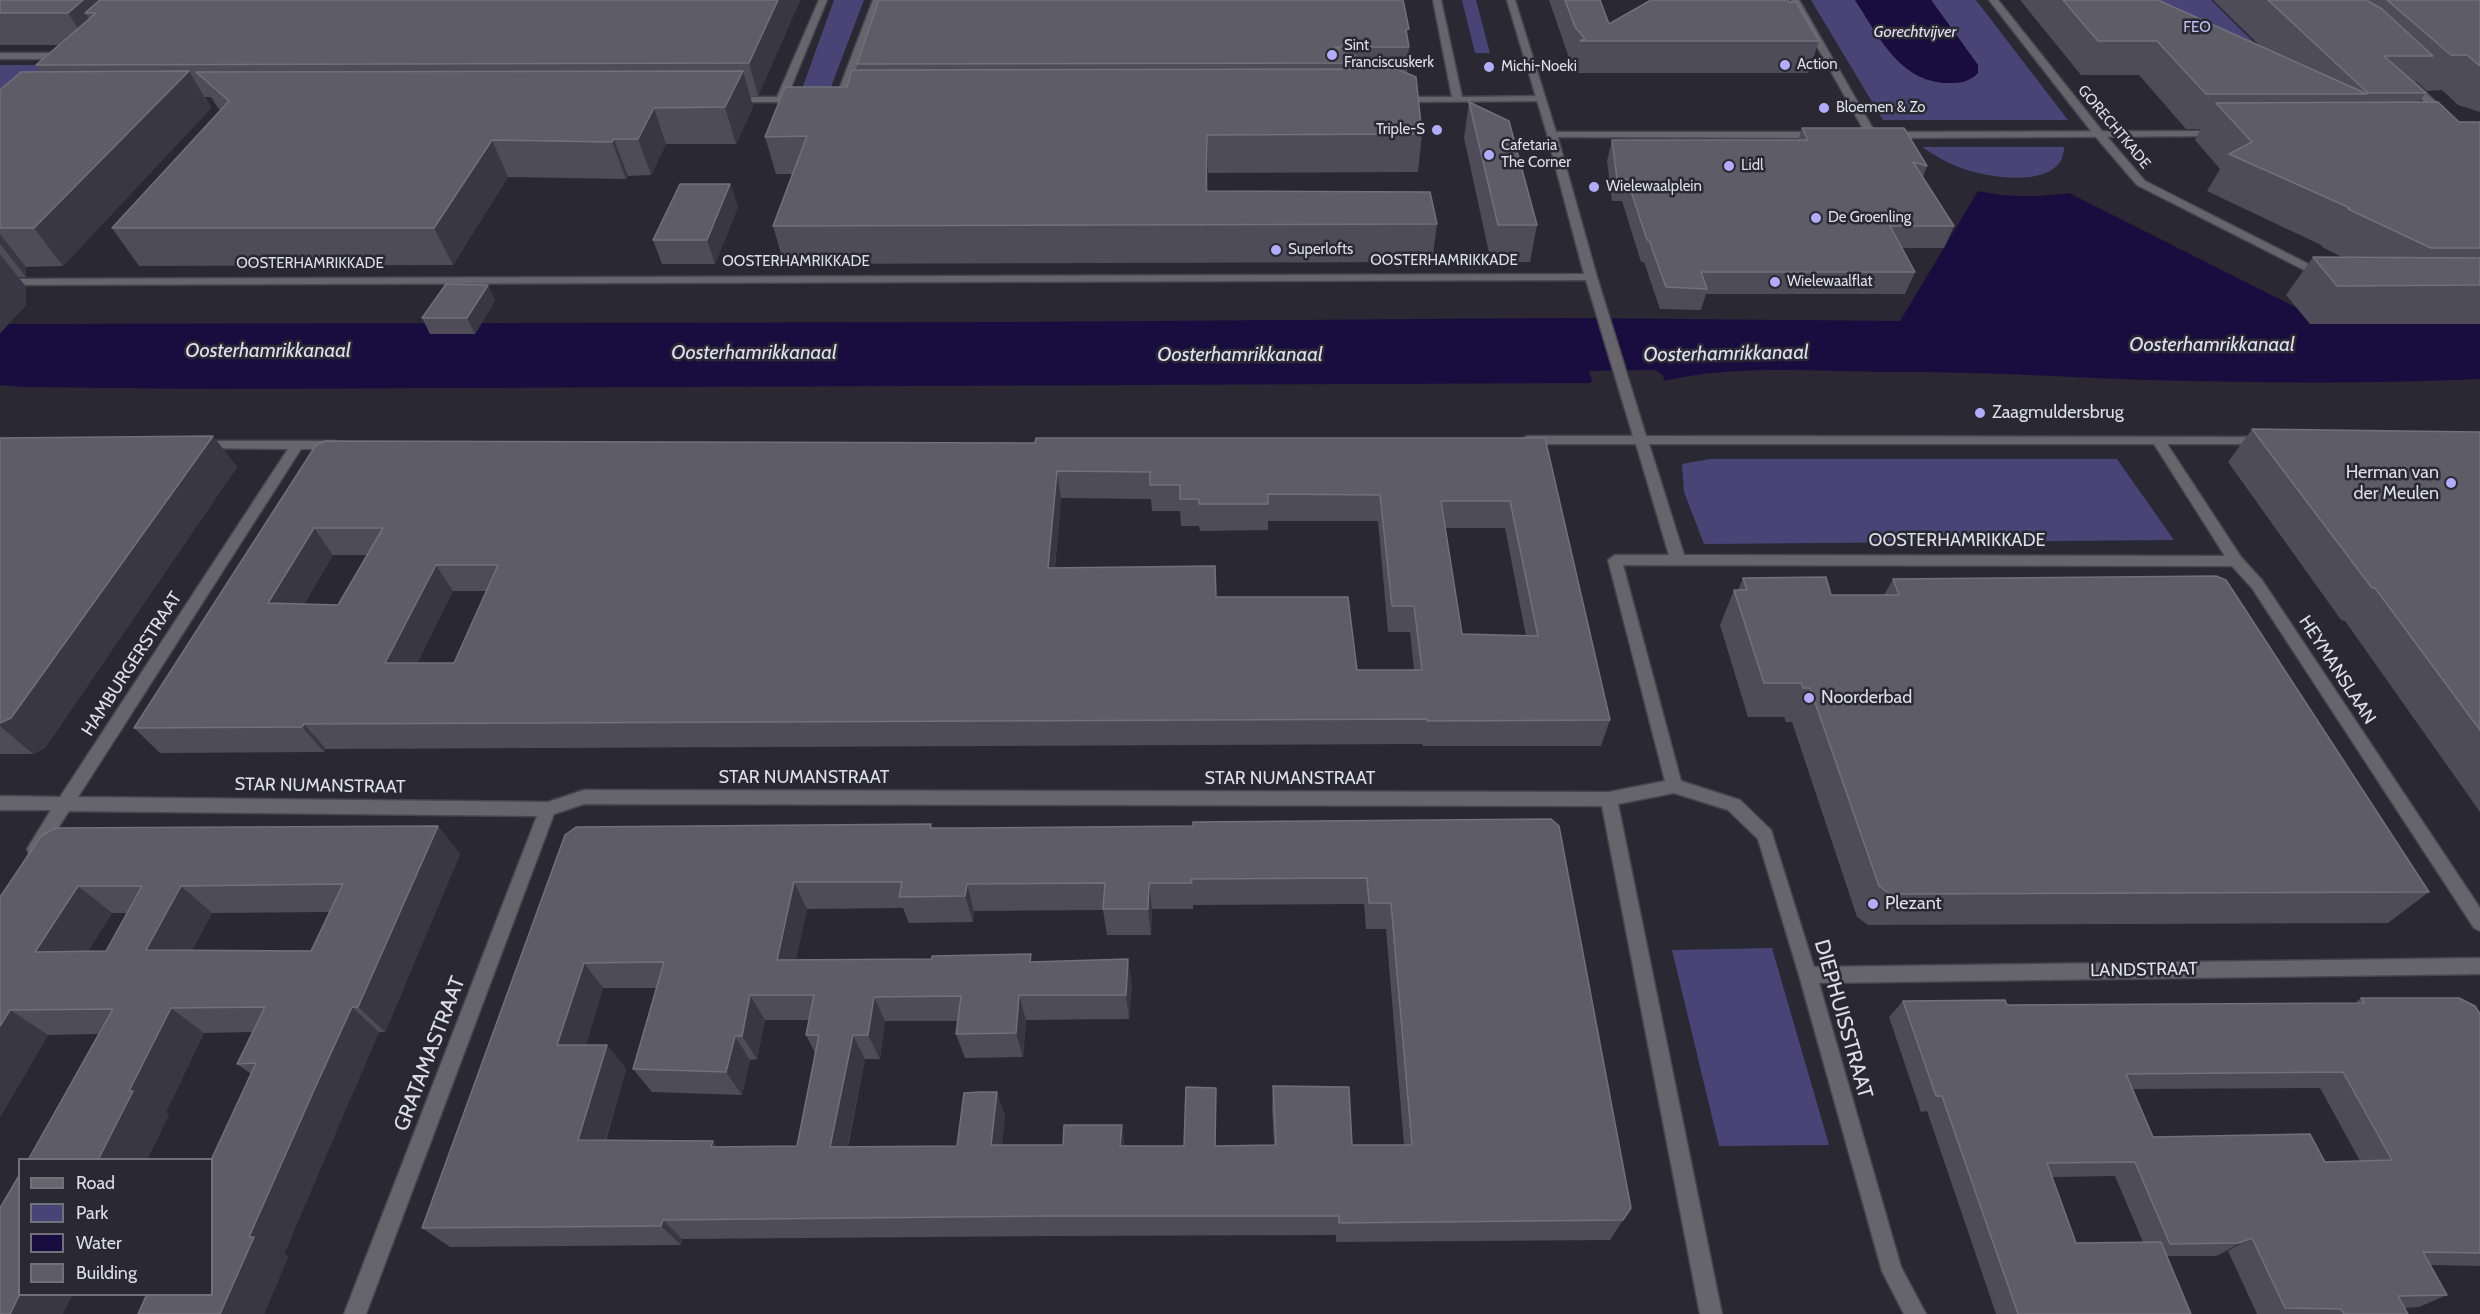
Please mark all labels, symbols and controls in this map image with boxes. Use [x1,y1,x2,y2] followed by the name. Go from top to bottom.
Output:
[2183,19,2211,37] park label: FEO
[1874,22,1956,42] water label: Gorechtvijver
[1344,37,1434,72] place label: Sint Franciscuskerk
[1325,48,1339,62] marker: Sint Franciscuskerk
[1797,56,1838,74] place label: Action
[1501,58,1577,76] place label: Michi-Noeki
[1778,58,1792,72] marker: Action
[1482,60,1496,74] marker: Michi-Noeki
[2074,82,2154,172] street label: GORECHTKADE
[1836,99,1925,117] place label: Bloemen & Zo
[1817,101,1831,115] marker: Bloemen & Zo
[1376,121,1425,139] place label: Triple-S
[1430,123,1444,137] marker: Triple-S
[1501,137,1571,172] place label: Cafetaria The Corner
[1482,148,1496,162] marker: Cafetaria The Corner
[1741,157,1764,175] place label: Lidl
[1722,159,1736,173] marker: Lidl
[1606,178,1702,196] place label: Wielewaalplein
[1587,180,1601,194] marker: Wielewaalplein
[1828,209,1911,227] place label: De Groenling
[1809,211,1823,225] marker: De Groenling
[1288,241,1353,259] place label: Superlofts
[1269,243,1283,257] marker: Superlofts
[1370,252,1518,270] street label: OOSTERHAMRIKKADE
[722,253,870,271] street label: OOSTERHAMRIKKADE
[236,255,384,273] street label: OOSTERHAMRIKKADE
[1787,273,1872,291] place label: Wielewaalflat
[1768,275,1782,289] marker: Wielewaalflat
[2129,333,2295,357] water label: Oosterhamrikkanaal
[185,339,351,363] water label: Oosterhamrikkanaal
[671,341,837,365] water label: Oosterhamrikkanaal
[1643,341,1809,367] water label: Oosterhamrikkanaal
[1157,343,1323,367] water label: Oosterhamrikkanaal
[1992,402,2124,424] place label: Zaagmuldersbrug
[1973,406,1987,420] marker: Zaagmuldersbrug
[2346,462,2439,504] place label: Herman van der Meulen
[2444,476,2458,490] marker: Herman van der Meulen
[1869,530,2045,552] street label: OOSTERHAMRIKKADE
[77,588,187,740] street label: HAMBURGERSTRAAT
[2294,612,2380,728] street label: HEYMANSLAAN
[1821,687,1912,709] place label: Noorderbad
[1802,691,1816,705] marker: Noorderbad
[719,767,889,789] street label: STAR NUMANSTRAAT
[1205,768,1375,790] street label: STAR NUMANSTRAAT
[234,774,406,798] street label: STAR NUMANSTRAAT
[1885,893,1942,915] place label: Plezant
[1866,897,1880,911] marker: Plezant
[1808,937,1878,1101] street label: DIEPHUISSTRAAT
[2090,958,2198,982] street label: LANDSTRAAT
[389,973,471,1135] street label: GRATAMASTRAAT
[18,1158,213,1296] legend
[76,1172,115,1194] text: Road
[76,1202,108,1224] text: Park
[76,1232,122,1254] text: Water
[76,1262,137,1284] text: Building

